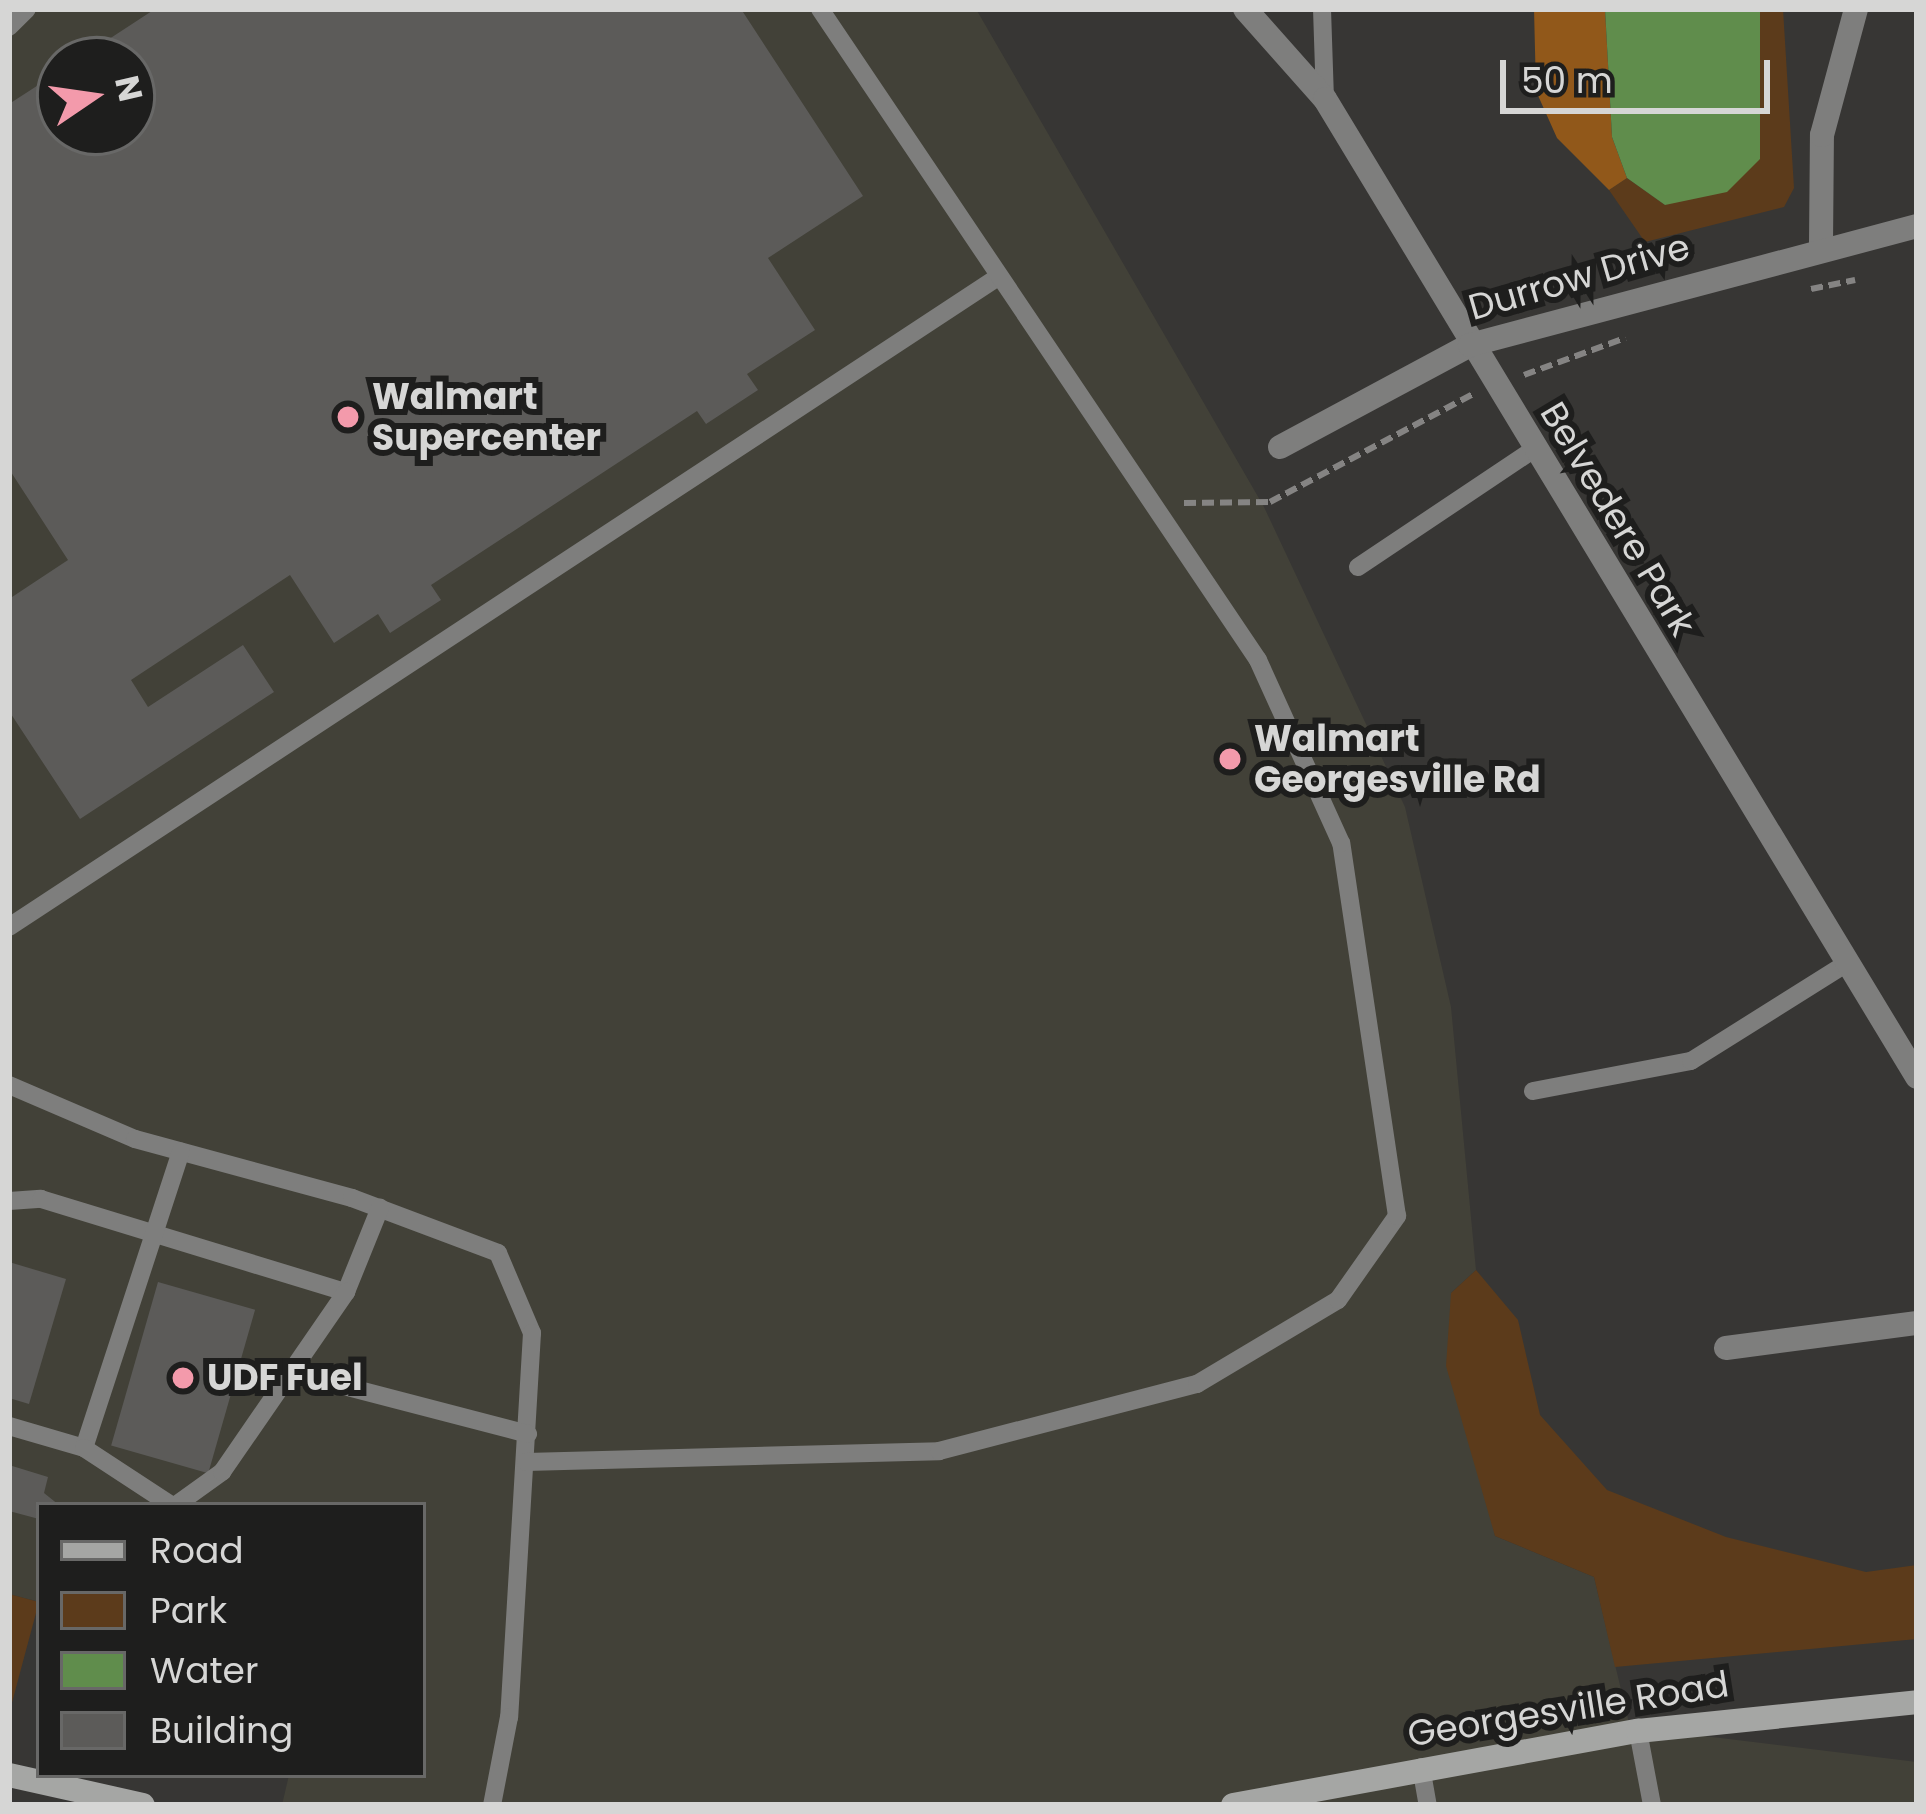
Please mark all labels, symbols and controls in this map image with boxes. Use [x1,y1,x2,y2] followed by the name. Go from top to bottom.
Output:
[36,36,156,156] north arrow
[1506,36,1776,110] scale bar
[1521,55,1613,106] text: 50 m
[103,71,154,106] text: N
[1464,225,1694,329] street label: Durrow Drive
[372,374,601,459] place label: Walmart Supercenter
[1531,394,1705,644] street label: Belvedere Park
[335,404,361,430] marker: Walmart Supercenter
[1254,716,1541,801] place label: Walmart Georgesville Rd
[1217,746,1243,772] marker: Walmart Georgesville Rd
[207,1356,363,1400] place label: UDF Fuel
[170,1365,196,1391] marker: UDF Fuel
[36,1502,426,1778] legend
[150,1525,244,1576] text: Road
[150,1585,227,1636] text: Park
[150,1645,258,1696] text: Water
[1404,1662,1732,1756] street label: Georgesville Road
[150,1705,293,1756] text: Building

